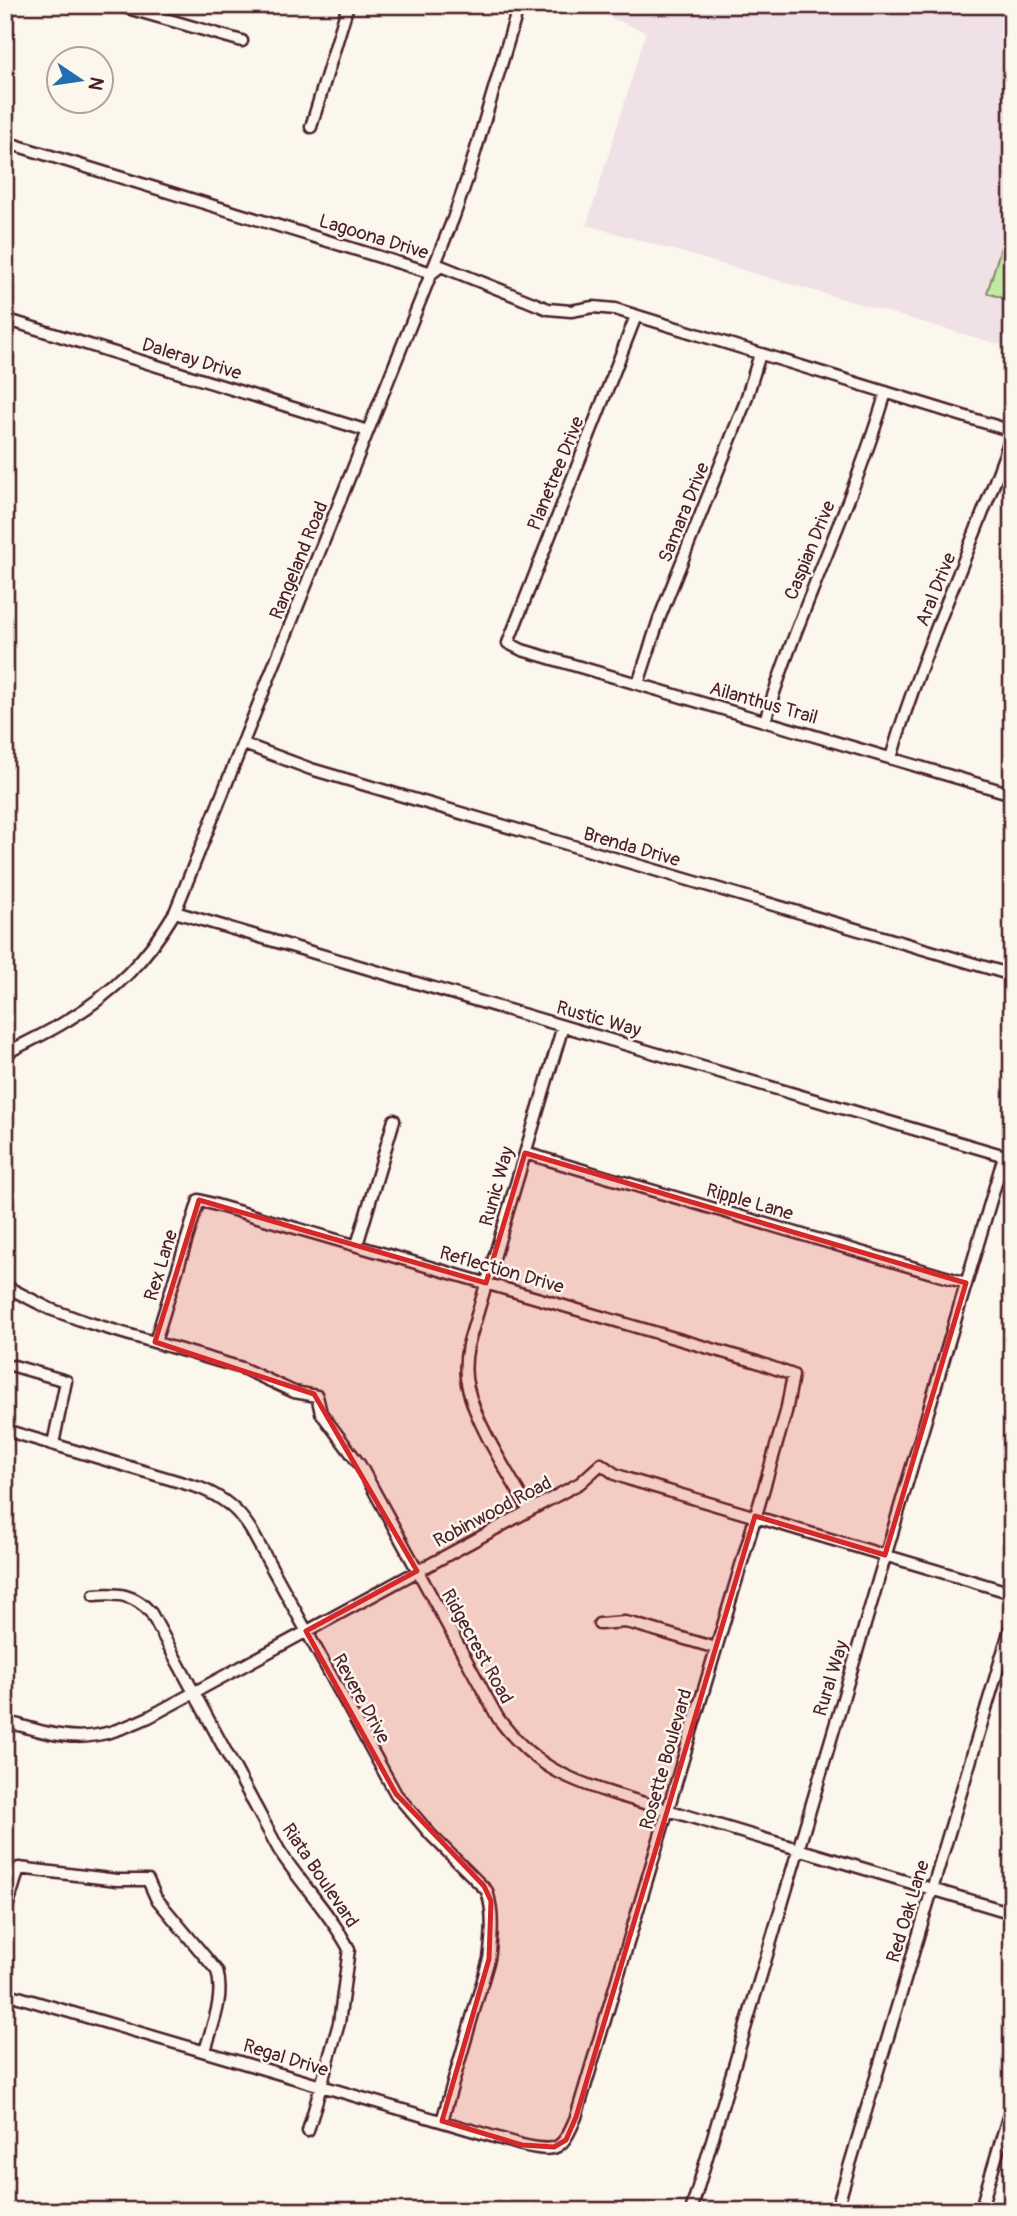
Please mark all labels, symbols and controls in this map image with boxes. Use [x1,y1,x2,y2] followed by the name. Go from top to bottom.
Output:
[46,46,116,116] north arrow
[82,75,109,93] text: N
[316,209,432,265] street label: Lagoona Drive
[139,332,245,386] street label: Daleray Drive
[522,412,590,534] street label: Planetree Drive
[653,458,715,566] street label: Samara Drive
[779,497,841,604] street label: Caspian Drive
[264,498,334,623] street label: Rangeland Road
[910,549,962,630] street label: Aral Drive
[707,676,821,730] street label: Ailanthus Trail
[580,822,684,872] street label: Brenda Drive
[554,995,644,1042] street label: Rustic Way
[474,1144,520,1229] street label: Runic Way
[703,1178,797,1226] street label: Ripple Lane
[139,1226,183,1304] street label: Rex Lane
[437,1241,567,1299] street label: Reflection Drive
[429,1471,556,1553] street label: Robinwood Road
[436,1585,519,1708] street label: Ridgecrest Road
[808,1637,854,1719] street label: Rural Way
[327,1649,396,1748] street label: Revere Drive
[634,1686,698,1832] street label: Rosette Boulevard
[276,1819,364,1932] street label: Riata Boulevard
[881,1857,935,1965] street label: Red Oak Lane
[240,2034,332,2082] street label: Regal Drive

